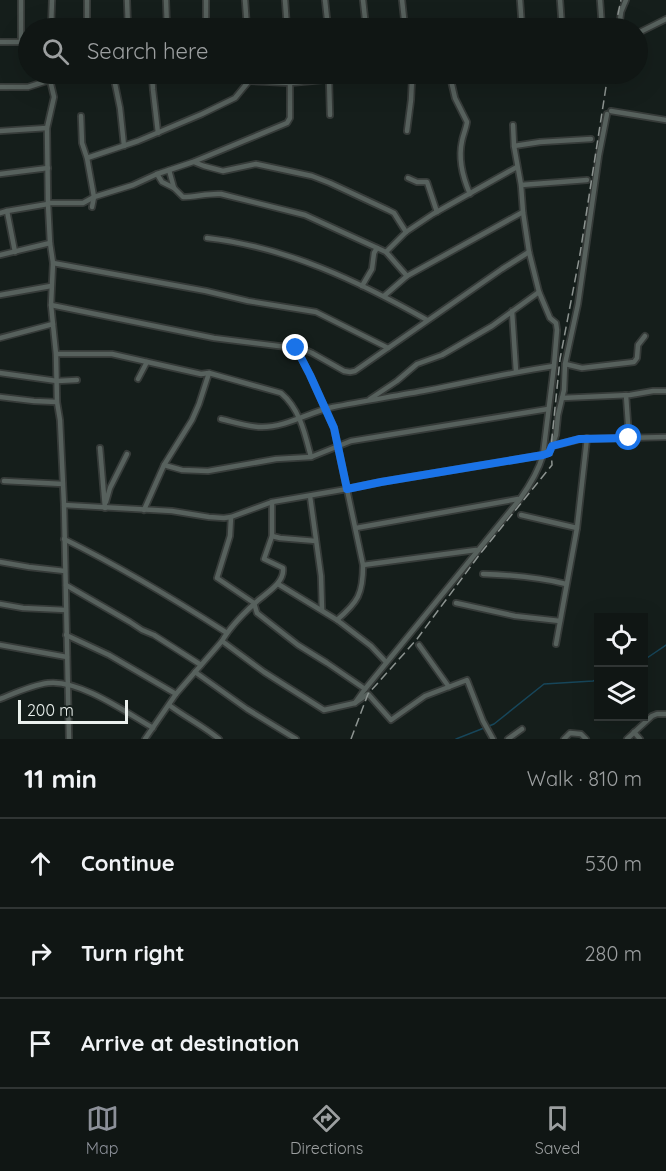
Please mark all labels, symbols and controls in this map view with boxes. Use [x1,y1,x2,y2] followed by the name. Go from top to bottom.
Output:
[18,18,648,84] search box
[39,35,72,68] icon: search
[87,37,208,65] text: Search here
[282,334,308,360] route end
[615,424,641,450] route start
[594,613,648,721] map controls
[594,613,648,667] button: locate
[594,667,648,721] button: layers
[18,697,128,724] scale bar
[27,700,74,720] text: 200 m
[24,762,97,795] text: 11 min
[527,766,642,791] text: Walk · 810 m
[24,847,57,880] icon: ahead
[81,849,175,877] text: Continue
[585,851,642,876] text: 530 m
[24,937,57,970] icon: right
[81,939,185,967] text: Turn right
[585,941,642,966] text: 280 m
[24,1027,57,1060] icon: arrive
[81,1029,299,1057] text: Arrive at destination
[86,1102,119,1158] tab: Map
[290,1102,363,1158] tab: Directions
[535,1102,580,1158] tab: Saved

